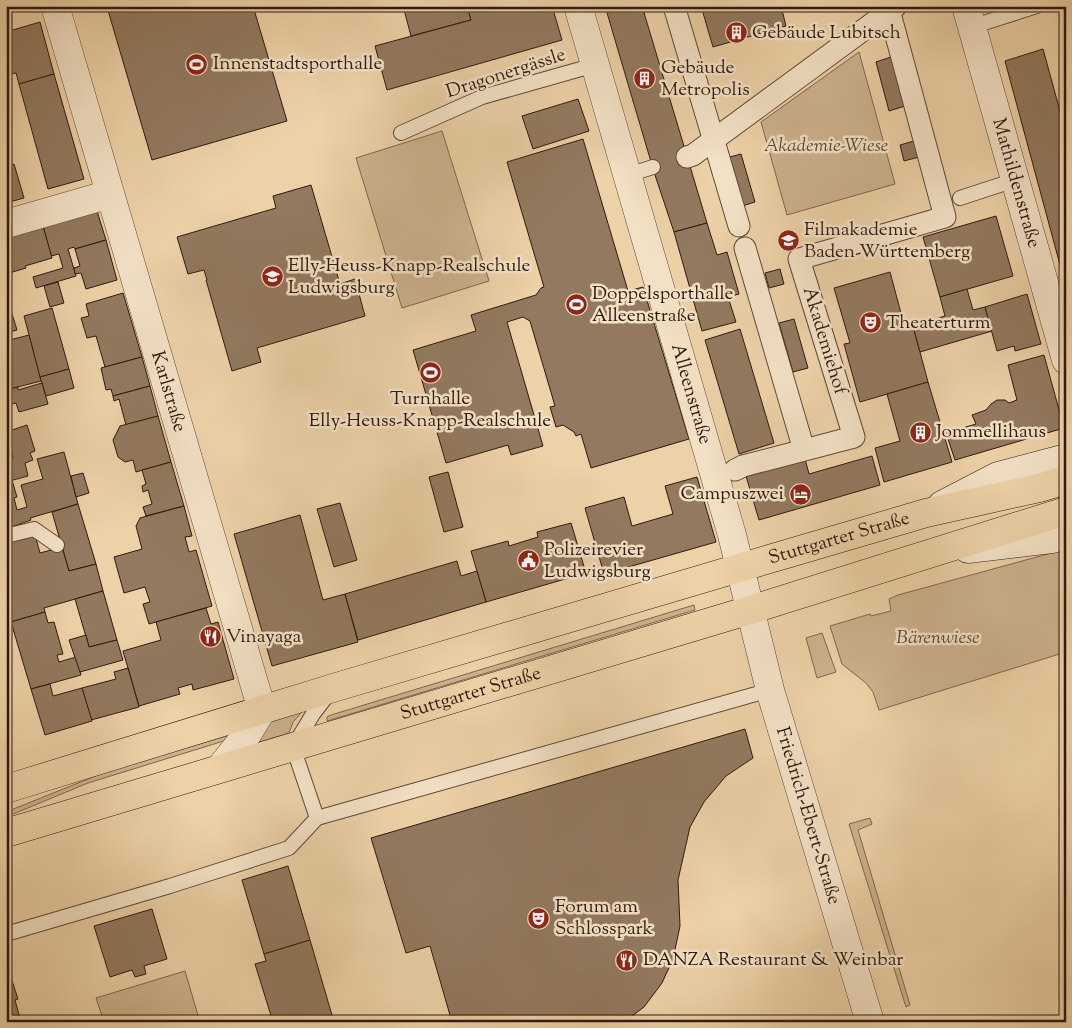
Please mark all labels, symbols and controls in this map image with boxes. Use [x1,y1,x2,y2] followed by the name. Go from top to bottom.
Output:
[752,20,901,47] place label: Gebäude Lubitsch
[724,21,748,45] building icon: Gebäude Lubitsch
[443,42,569,106] street label: Dragonergässle
[213,51,382,78] place label: Innenstadtsporthalle
[185,52,209,76] sports icon: Innenstadtsporthalle
[661,55,750,104] place label: Gebäude Metropolis
[633,67,657,91] building icon: Gebäude Metropolis
[985,115,1047,251] street label: Mathildenstraße
[764,133,889,160] park label: Akademie-Wiese
[804,217,970,266] place label: Filmakademie Baden-Württemberg
[776,229,800,253] school or university icon: Filmakademie Baden-Württemberg
[288,253,531,302] place label: Elly-Heuss-Knapp-Realschule Ludwigsburg
[260,265,284,289] school or university icon: Elly-Heuss-Knapp-Realschule Ludwigsburg
[592,281,734,330] place label: Doppelsporthalle Alleenstraße
[795,284,854,400] street label: Akademiehof
[564,293,588,317] sports icon: Doppelsporthalle Alleenstraße
[886,310,991,337] place label: Theaterturm
[858,311,882,335] theatre icon: Theaterturm
[663,340,718,448] street label: Alleenstraße
[144,348,193,436] street label: Karlstraße
[418,361,442,385] sports icon: Turnhalle Elly-Heuss-Knapp-Realschule
[309,386,551,435] place label: Turnhalle Elly-Heuss-Knapp-Realschule
[935,419,1046,446] place label: Jommellihaus
[908,420,932,444] building icon: Jommellihaus
[681,481,784,508] place label: Campuszwei
[788,482,812,506] hotel icon: Campuszwei
[765,505,913,572] street label: Stuttgarter Straße
[544,537,651,586] place label: Polizeirevier Ludwigsburg
[516,549,540,573] public building icon: Polizeirevier Ludwigsburg
[226,624,302,651] place label: Vinayaga
[198,625,222,649] restaurant icon: Vinayaga
[896,625,980,652] park label: Bärenwiese
[397,660,544,728] street label: Stuttgarter Straße
[768,724,847,908] street label: Friedrich-Ebert-Straße
[555,894,653,943] place label: Forum am Schlosspark
[527,906,551,930] theatre icon: Forum am Schlosspark
[643,947,903,974] place label: DANZA Restaurant & Weinbar
[615,948,639,972] restaurant icon: DANZA Restaurant & Weinbar

